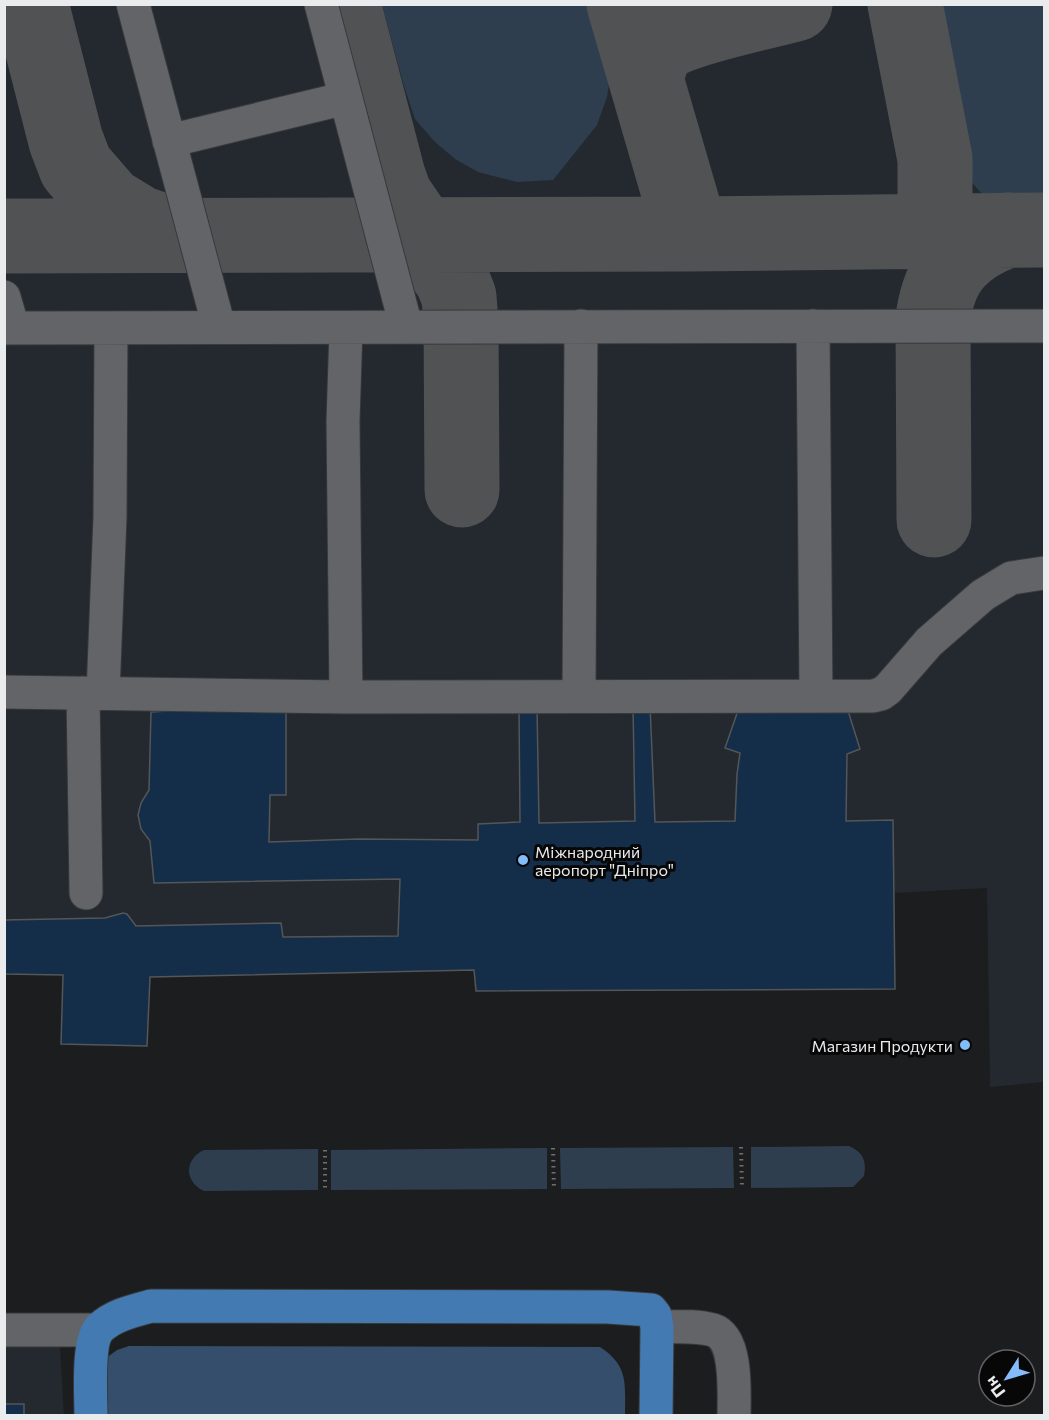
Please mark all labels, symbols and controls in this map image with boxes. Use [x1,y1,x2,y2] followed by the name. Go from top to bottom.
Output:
[535,842,674,879] place label: Міжнародний аеропорт "Дніпро"
[516,853,530,867] marker: Міжнародний аеропорт "Дніпро"
[812,1036,953,1055] place label: Магазин Продукти
[958,1038,972,1052] marker: Магазин Продукти
[977,1348,1037,1408] north arrow
[981,1373,1009,1402] text: Пн

